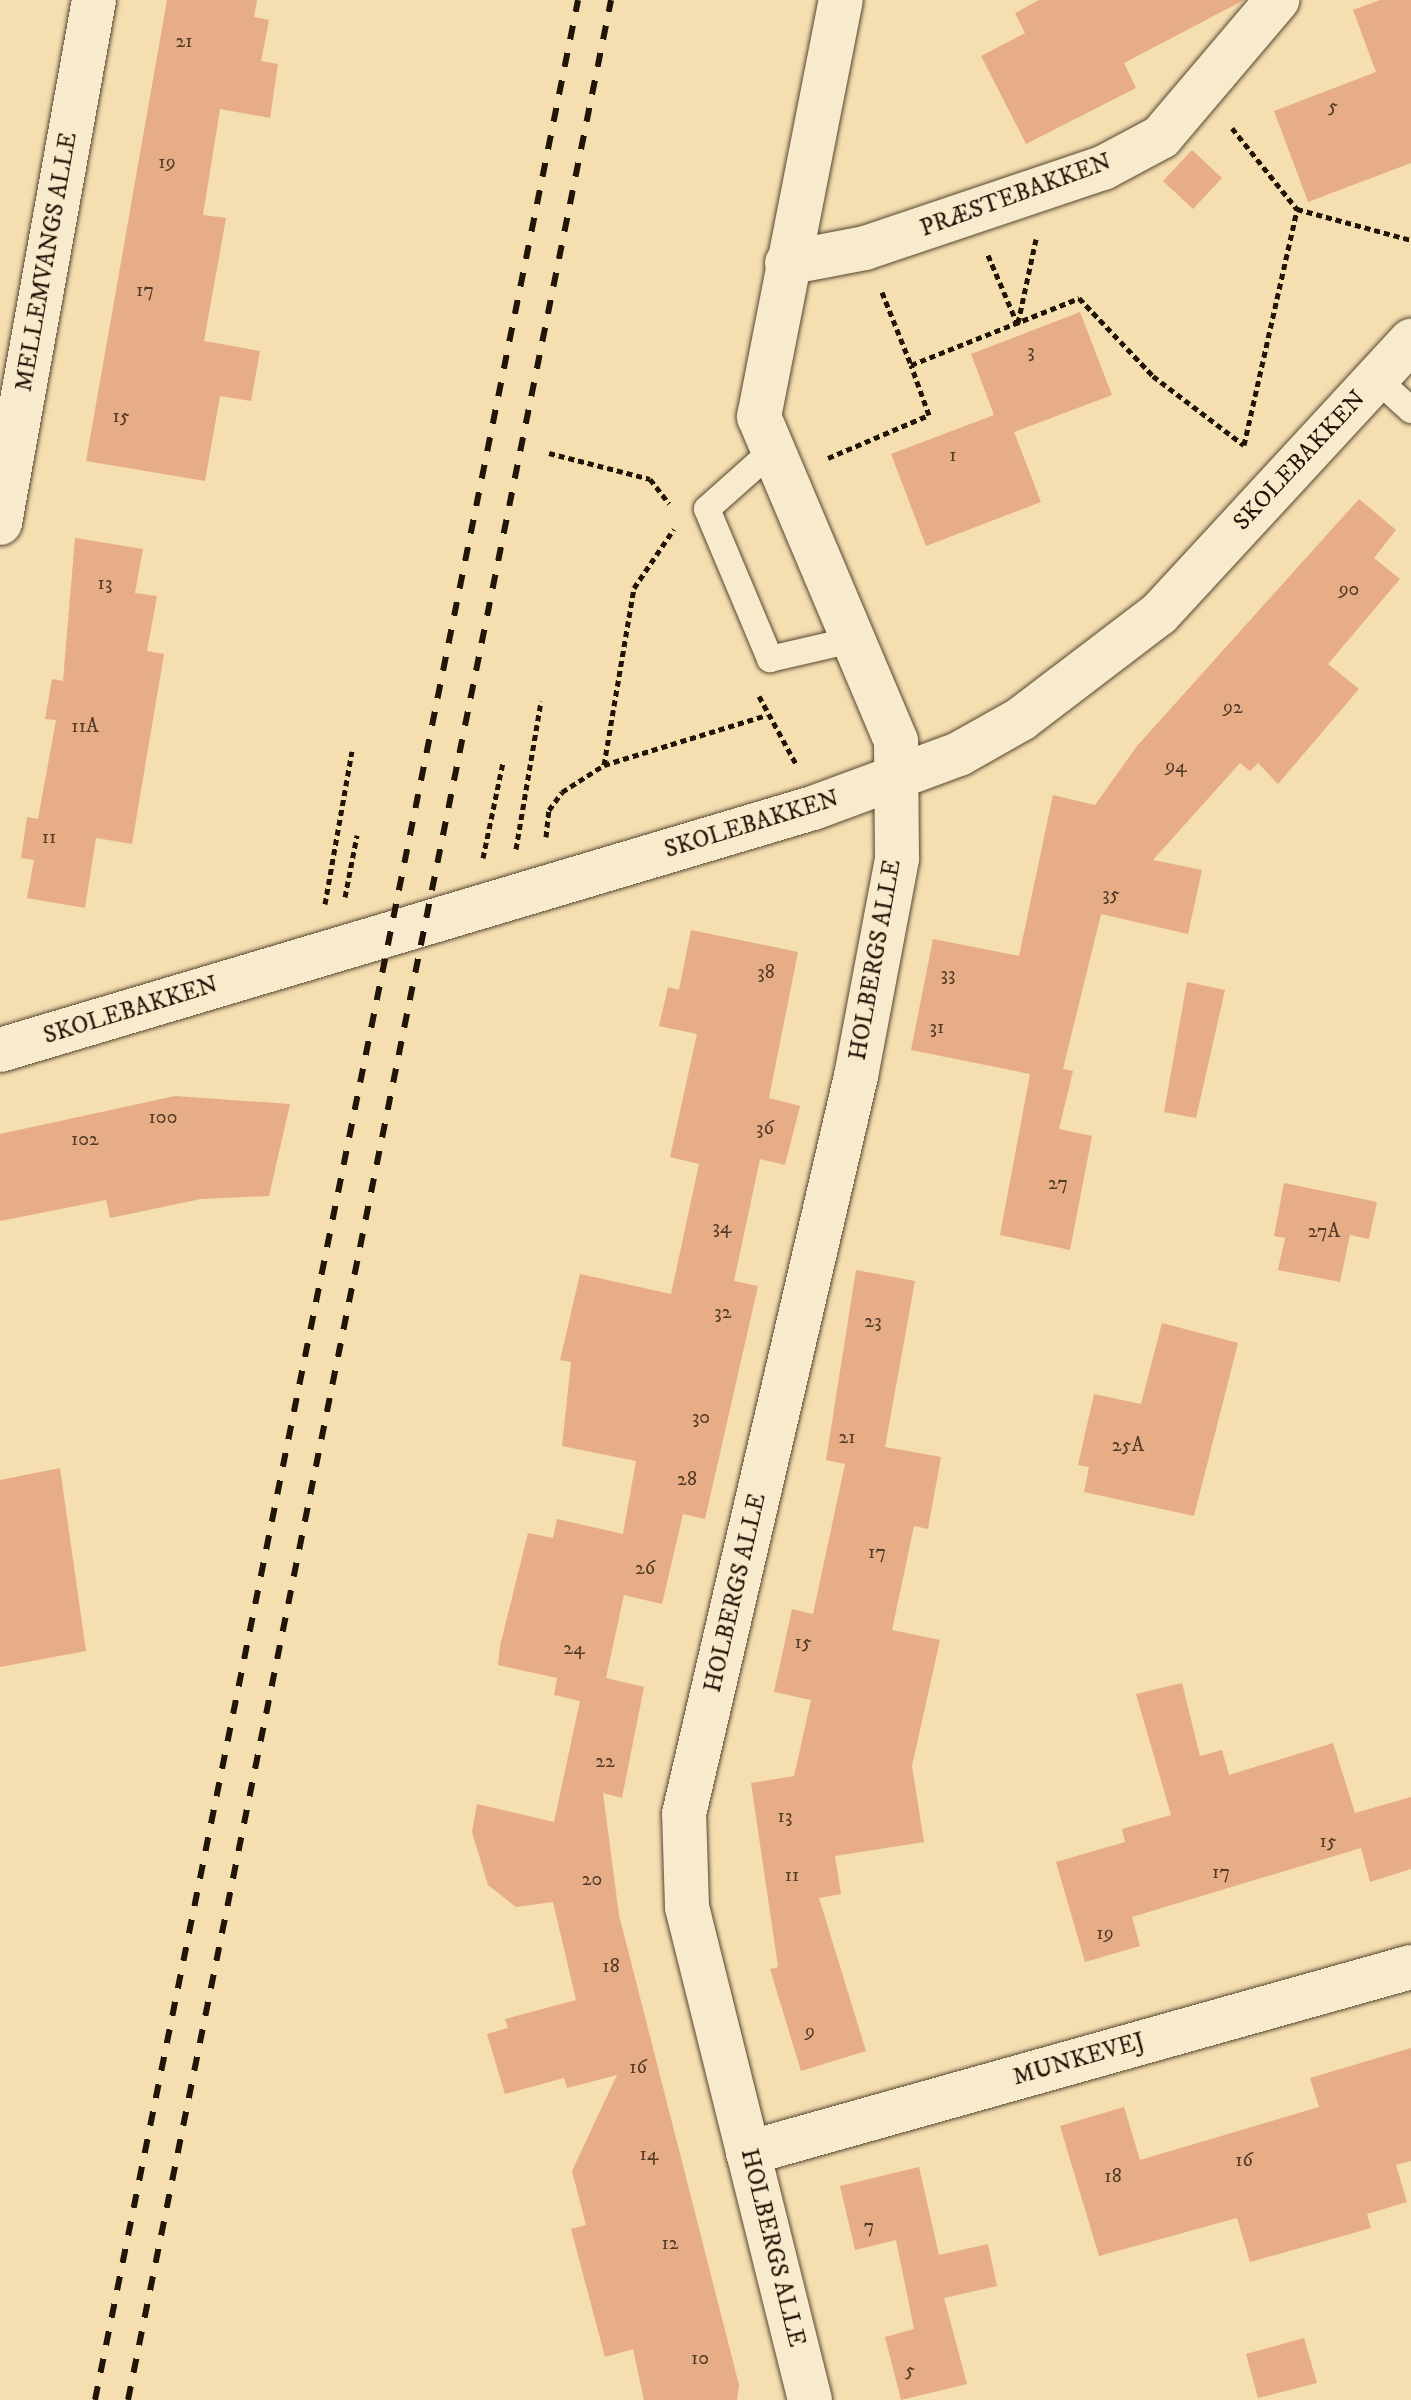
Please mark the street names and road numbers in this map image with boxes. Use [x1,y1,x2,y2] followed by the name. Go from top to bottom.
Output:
[10,130,84,394] street label: MELLEMVANGS ALLE
[917,148,1115,244] street label: PRÆSTEBAKKEN
[1228,385,1372,537] street label: SKOLEBAKKEN
[661,785,843,865] street label: SKOLEBAKKEN
[844,857,908,1063] street label: HOLBERGS ALLE
[40,971,222,1051] street label: SKOLEBAKKEN
[699,1491,773,1695] street label: HOLBERGS ALLE
[1010,2027,1148,2093] street label: MUNKEVEJ
[733,2146,811,2350] street label: HOLBERGS ALLE

